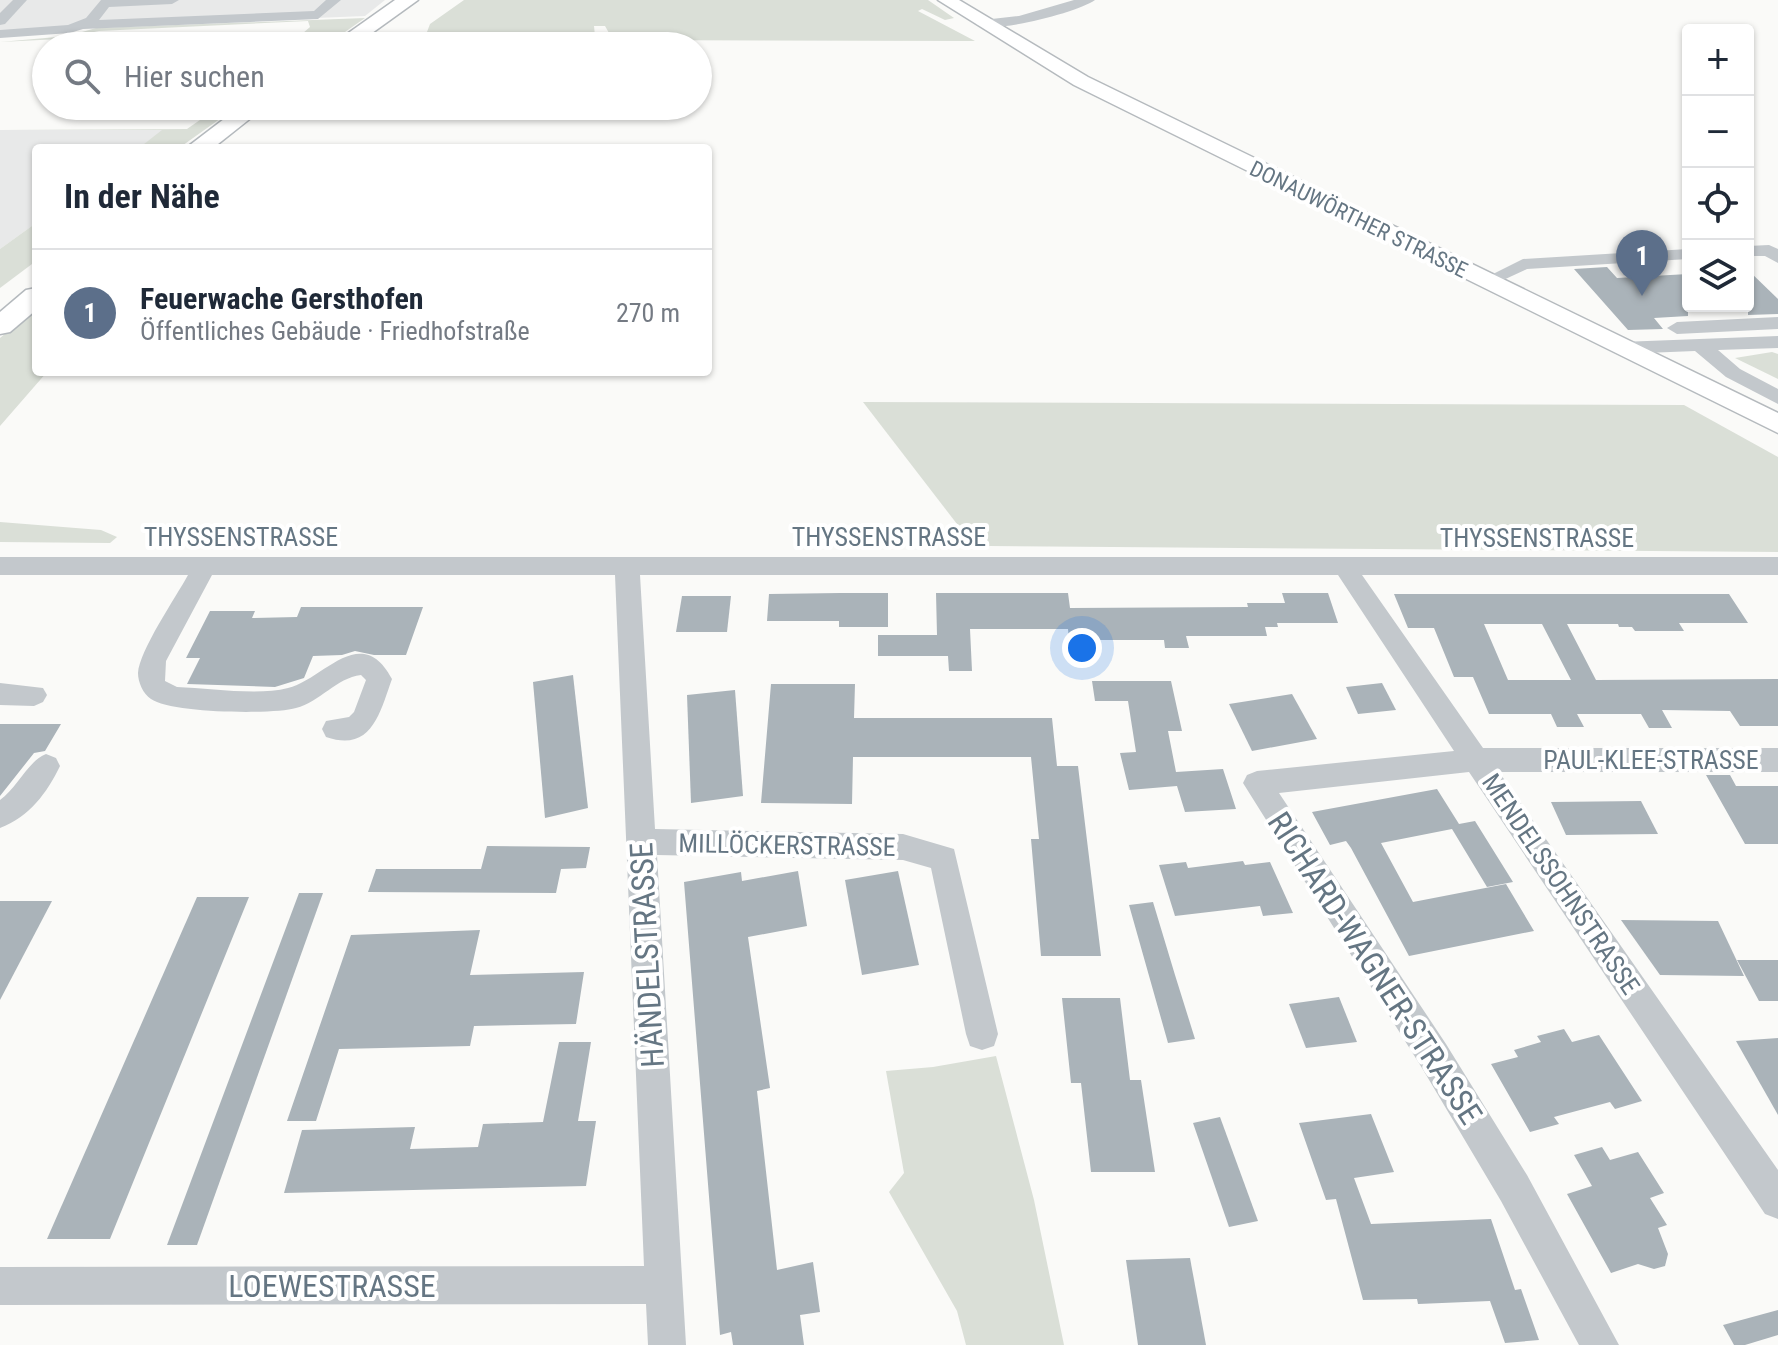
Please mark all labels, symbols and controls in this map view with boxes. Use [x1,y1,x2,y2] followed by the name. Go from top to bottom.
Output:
[1682,24,1754,312] map controls
[1682,24,1754,96] button: +
[32,32,712,120] search box
[60,54,104,98] icon: search
[124,59,265,94] text: Hier suchen
[1682,96,1754,168] button: −
[1246,156,1472,283] street label: DONAUWÖRTHER STRASSE
[1682,168,1754,240] button: locate
[64,176,220,216] text: In der Nähe
[1616,230,1668,296] pin: 1
[1682,240,1754,312] button: layers
[140,281,424,316] text: Feuerwache Gersthofen
[83,298,97,328] text: 1
[616,298,680,328] text: 270 m
[140,316,530,346] text: Öffentliches Gebäude · Friedhofstraße
[144,522,338,552] street label: THYSSENSTRASSE
[792,522,986,552] street label: THYSSENSTRASSE
[1440,523,1634,553] street label: THYSSENSTRASSE
[1062,628,1102,668] your location
[1543,745,1759,775] street label: PAUL-KLEE-STRASSE
[1476,768,1646,1000] street label: MENDELSSOHNSTRASSE
[1260,805,1490,1131] street label: RICHARD-WAGNER-STRASSE
[678,828,896,862] street label: MILLÖCKERSTRASSE
[622,841,672,1069] street label: HÄNDELSTRASSE
[228,1267,436,1305] street label: LOEWESTRASSE

